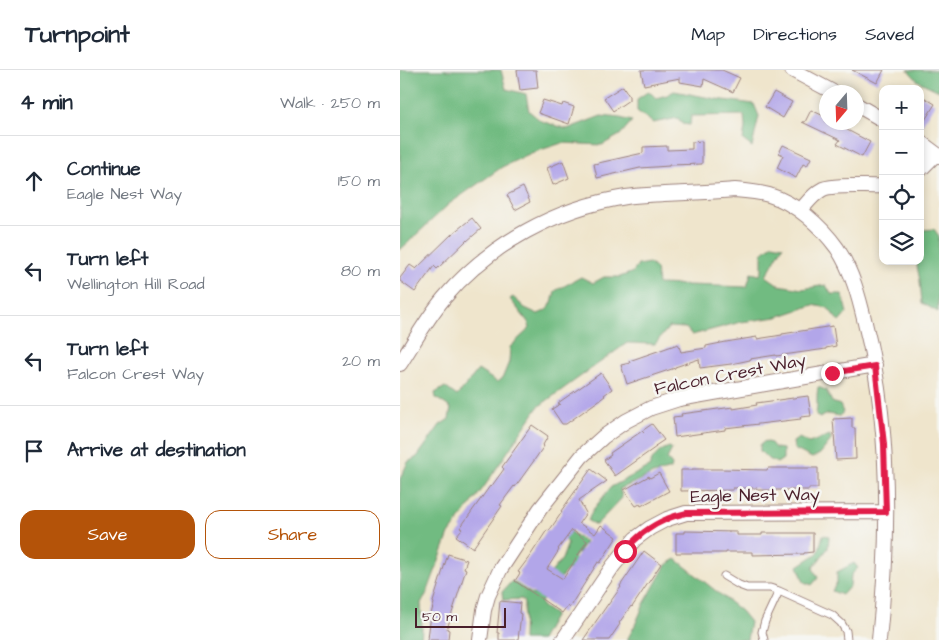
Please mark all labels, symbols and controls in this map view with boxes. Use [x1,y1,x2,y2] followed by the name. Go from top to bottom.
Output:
[25,18,130,52] text: Turnpoint
[691,22,725,47] text: Map
[753,22,837,47] text: Directions
[865,22,914,47] text: Saved
[819,85,864,130] north arrow
[879,85,924,265] map controls
[879,85,924,130] button: +
[20,88,73,117] text: 4 min
[280,92,380,114] text: Walk · 250 m
[879,130,924,175] button: −
[67,156,141,183] text: Continue
[20,167,48,195] icon: ahead
[338,170,380,192] text: 150 m
[879,175,924,220] button: locate
[67,183,182,205] text: Eagle Nest Way
[879,220,924,265] button: layers
[67,246,148,273] text: Turn left
[20,257,48,285] icon: left
[341,260,380,282] text: 80 m
[67,273,205,295] text: Wellington Hill Road
[67,336,148,363] text: Turn left
[20,347,48,375] icon: left
[652,347,808,402] street label: Falcon Crest Way
[342,350,380,372] text: 20 m
[821,362,844,385] route end
[67,363,204,385] text: Falcon Crest Way
[20,437,48,465] icon: arrive
[67,437,246,464] text: Arrive at destination
[690,482,820,510] street label: Eagle Nest Way
[20,510,195,559] button: Save
[205,510,380,559] button: Share
[614,540,637,563] route start
[415,605,506,628] scale bar
[422,607,457,627] text: 50 m

